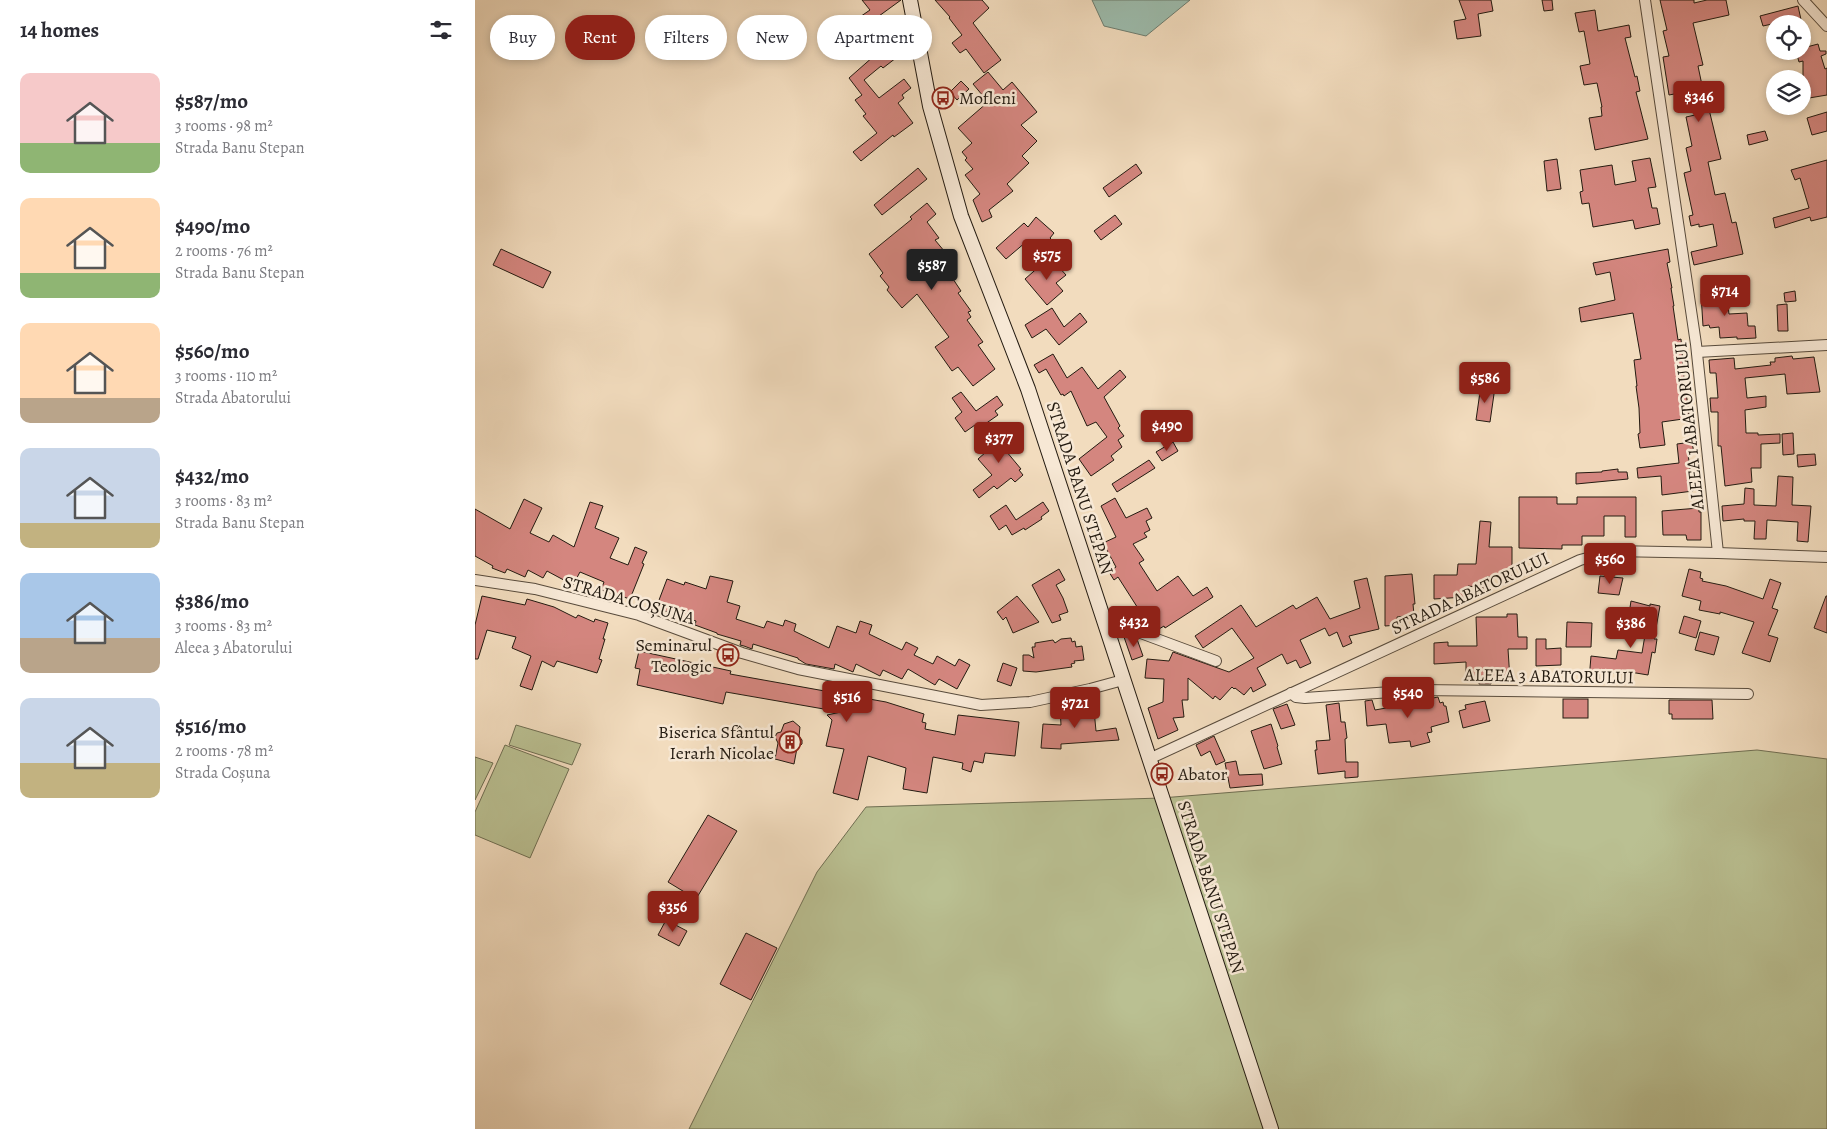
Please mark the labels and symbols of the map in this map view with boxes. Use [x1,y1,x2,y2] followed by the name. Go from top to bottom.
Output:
[1669,80,1729,123] pin: $346
[931,86,955,110] bus stop icon: Mofleni
[959,86,1016,110] place label: Mofleni
[1017,238,1077,281] pin: $575
[902,248,962,291] pin: $587
[1695,274,1755,317] pin: $714
[1668,341,1710,512] street label: ALEEA 1 ABATORULUI
[1455,362,1515,404] pin: $586
[1041,399,1119,578] street label: STRADA BANU STEPAN
[1137,410,1197,452] pin: $490
[969,422,1029,464] pin: $377
[1580,542,1640,585] pin: $560
[1387,546,1553,640] street label: STRADA ABATORULUI
[560,570,698,630] street label: STRADA COȘUNA
[1104,606,1164,648] pin: $432
[1601,606,1661,649] pin: $386
[635,633,713,678] place label: Seminarul Teologic
[716,643,740,667] bus stop icon: Seminarul Teologic
[1463,663,1634,689] street label: ALEEA 3 ABATORULUI
[1378,676,1438,719] pin: $540
[817,680,877,723] pin: $516
[1045,686,1105,729] pin: $721
[658,720,775,765] place label: Biserica Sfântul Ierarh Nicolae
[778,730,802,754] building icon: Biserica Sfântul Ierarh Nicolae
[1150,762,1174,786] bus stop icon: Abator
[1177,762,1228,786] place label: Abator
[1172,798,1250,977] street label: STRADA BANU STEPAN
[643,890,703,933] pin: $356

